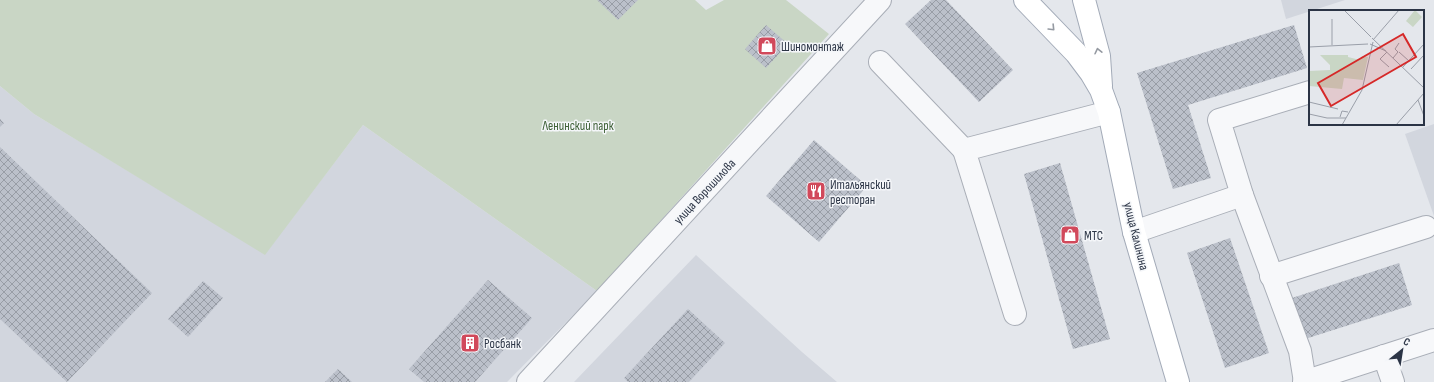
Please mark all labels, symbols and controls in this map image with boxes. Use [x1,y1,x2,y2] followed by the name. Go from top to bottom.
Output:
[1309,10,1424,125] inset map
[1047,23,1055,31] one-way arrow
[756,35,778,57] shop icon: Шиномонтаж
[781,39,844,55] place label: Шиномонтаж
[1094,48,1102,54] one-way arrow
[541,118,614,134] park label: Ленинский парк
[670,156,739,228] street label: улица Ворошилова
[830,177,891,208] place label: Итальянский ресторан
[805,180,827,202] restaurant icon: Итальянский ресторан
[1120,201,1152,272] street label: улица Калинина
[1059,224,1081,246] shop icon: МТС
[1084,228,1103,244] place label: МТС
[1382,330,1422,370] north arrow
[459,332,481,354] building icon: Росбанк
[1401,335,1413,349] text: С
[484,336,521,352] place label: Росбанк

